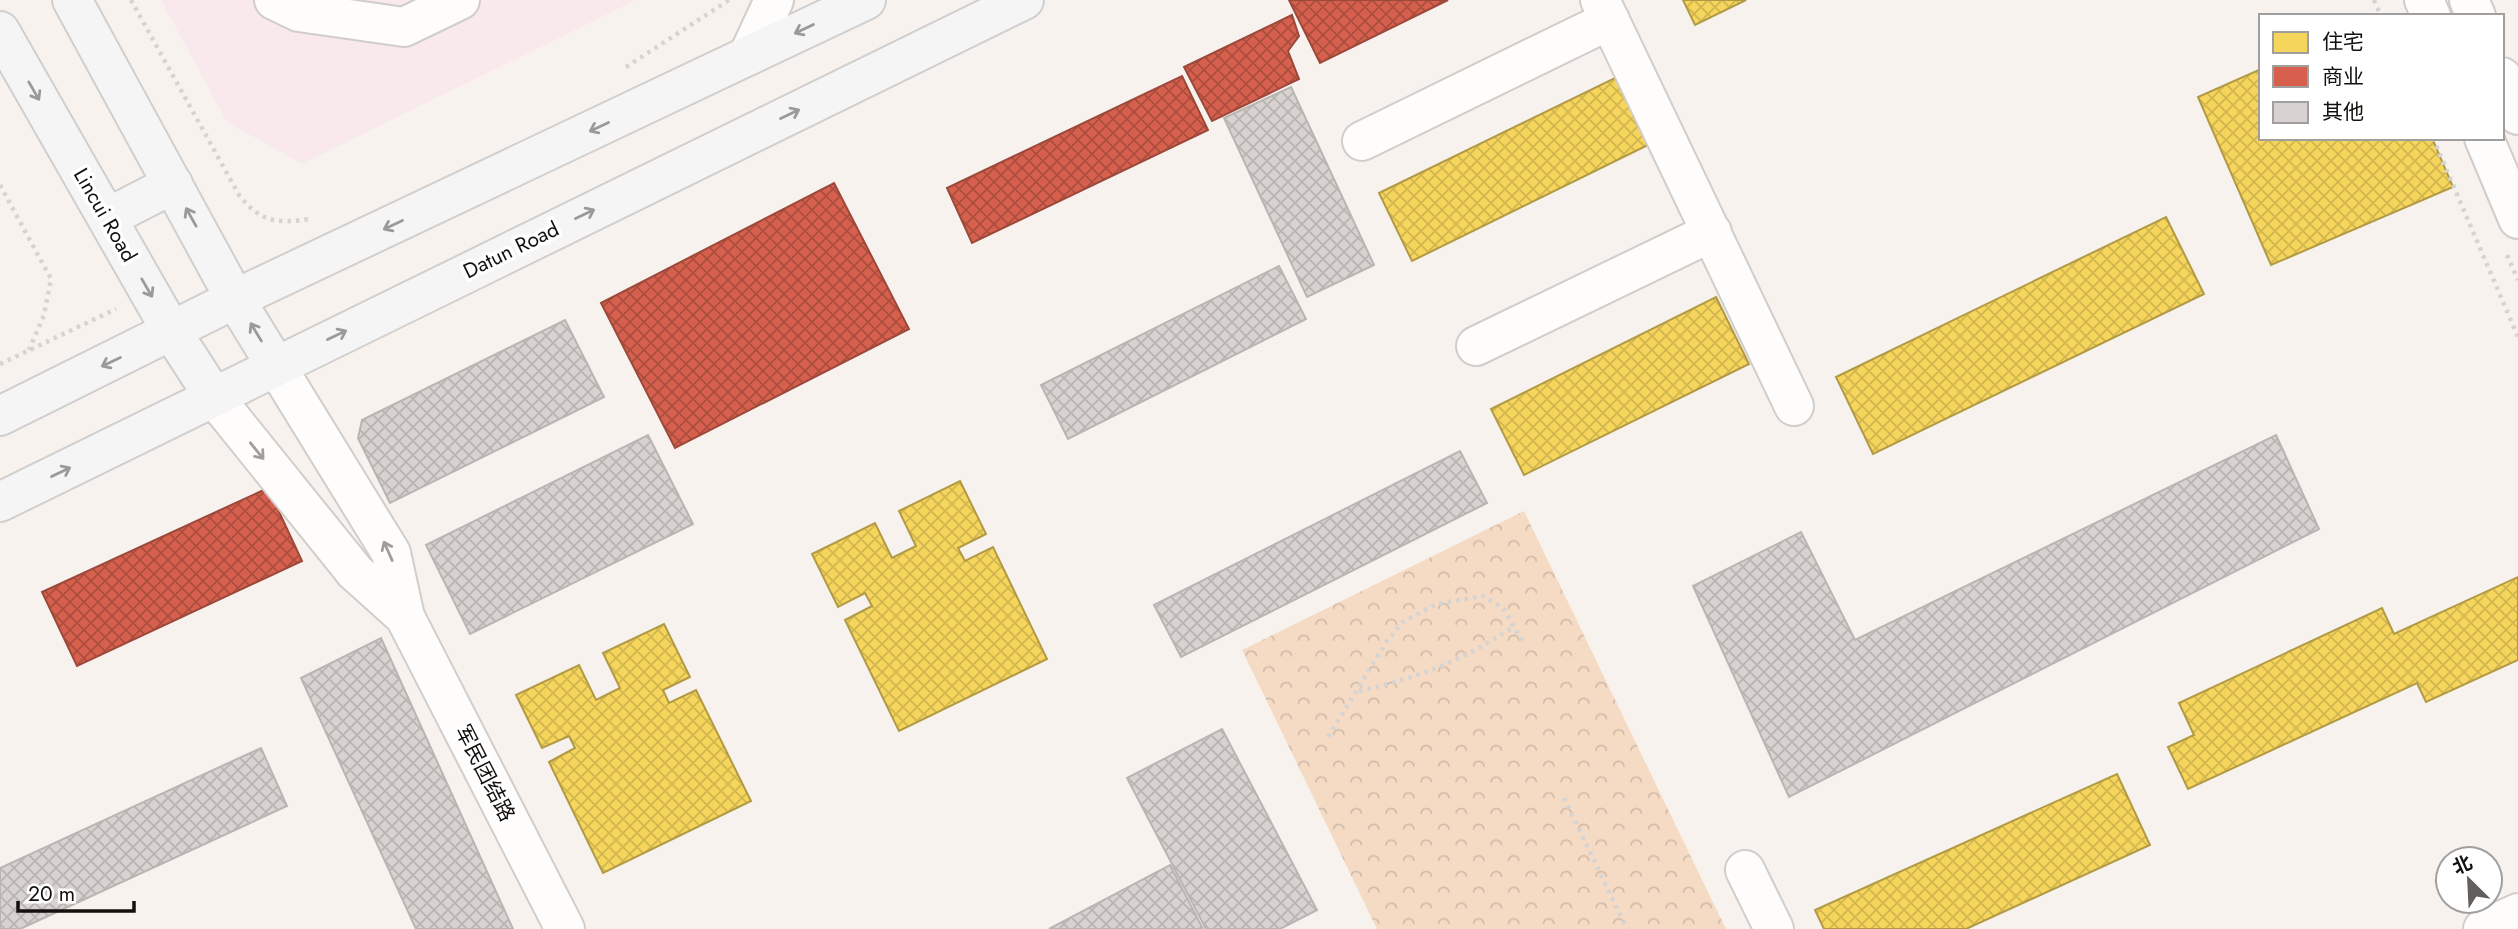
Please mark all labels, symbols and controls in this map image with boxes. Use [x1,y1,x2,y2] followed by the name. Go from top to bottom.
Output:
[2259,14,2504,140] legend
[794,24,815,37] one-way arrow
[2322,27,2364,57] text: 住宅
[2322,62,2364,92] text: 商业
[27,80,41,100] one-way arrow
[2322,97,2364,127] text: 其他
[779,107,800,121] one-way arrow
[589,121,610,134] one-way arrow
[66,162,144,268] street label: Lincui Road
[184,207,197,228] one-way arrow
[574,207,595,220] one-way arrow
[458,214,564,286] street label: Datun Road
[383,219,404,232] one-way arrow
[141,277,154,298] one-way arrow
[248,323,262,343] one-way arrow
[326,328,347,342] one-way arrow
[101,355,122,369] one-way arrow
[249,441,265,459] one-way arrow
[50,465,71,479] one-way arrow
[381,541,394,562] one-way arrow
[448,719,522,827] street label: 军民团结路
[2434,845,2504,915] north arrow
[2448,849,2476,881] text: 北
[18,870,133,914] scale bar
[28,879,75,909] text: 20 m

